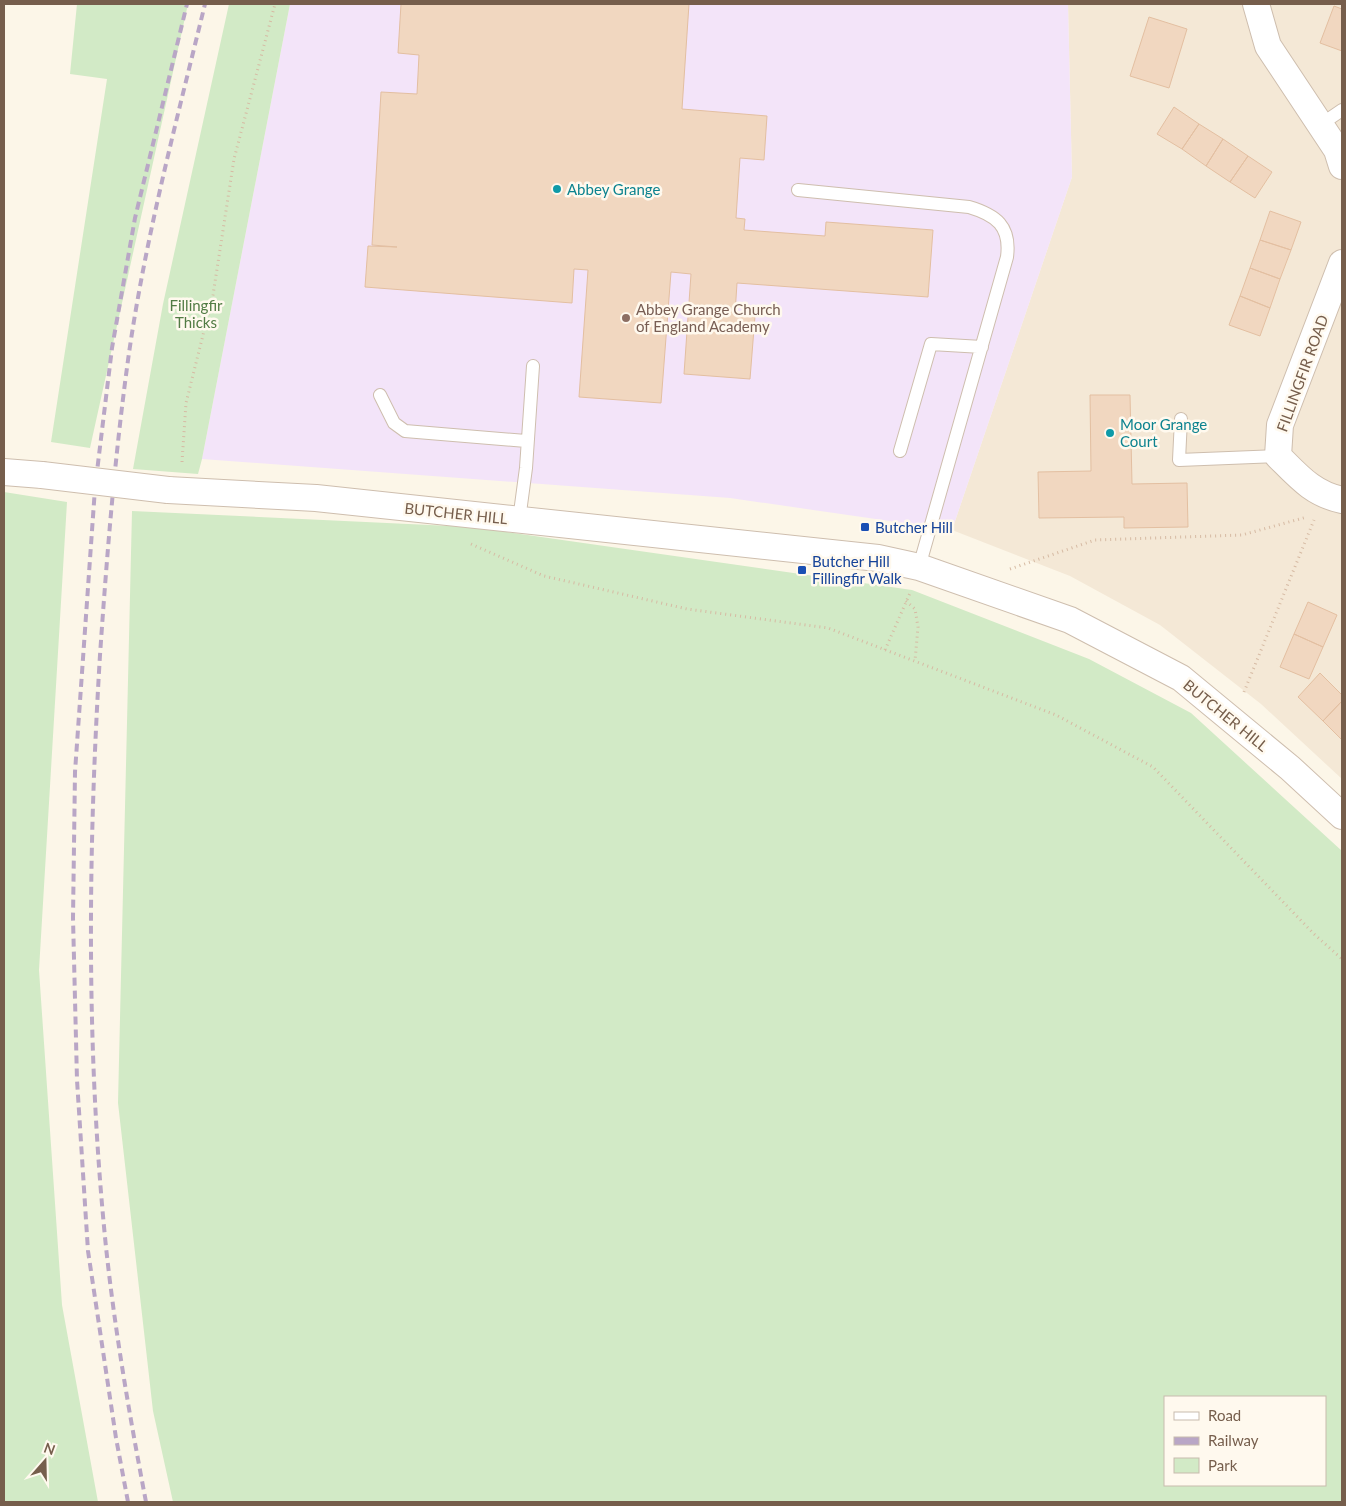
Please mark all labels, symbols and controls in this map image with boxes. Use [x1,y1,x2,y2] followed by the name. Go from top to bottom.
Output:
[567,180,661,198] place label: Abbey Grange
[551,183,563,195] marker: Abbey Grange
[170,296,223,331] park label: Fillingfir Thicks
[636,300,781,335] place label: Abbey Grange Church of England Academy
[620,312,632,324] marker: Abbey Grange Church of England Academy
[1272,312,1332,434] street label: FILLINGFIR ROAD
[1120,415,1207,450] place label: Moor Grange Court
[1104,427,1116,439] marker: Moor Grange Court
[404,499,509,527] street label: BUTCHER HILL
[875,518,953,536] place label: Butcher Hill
[859,521,871,533] marker: Butcher Hill
[812,552,902,587] place label: Butcher Hill Fillingfir Walk
[796,564,808,576] marker: Butcher Hill Fillingfir Walk
[1180,675,1272,755] street label: BUTCHER HILL
[1164,1396,1326,1486] legend
[1208,1406,1241,1424] text: Road
[1208,1431,1259,1449] text: Railway
[20,1436,70,1486] north arrow
[42,1438,58,1458] text: N
[1208,1456,1238,1474] text: Park

